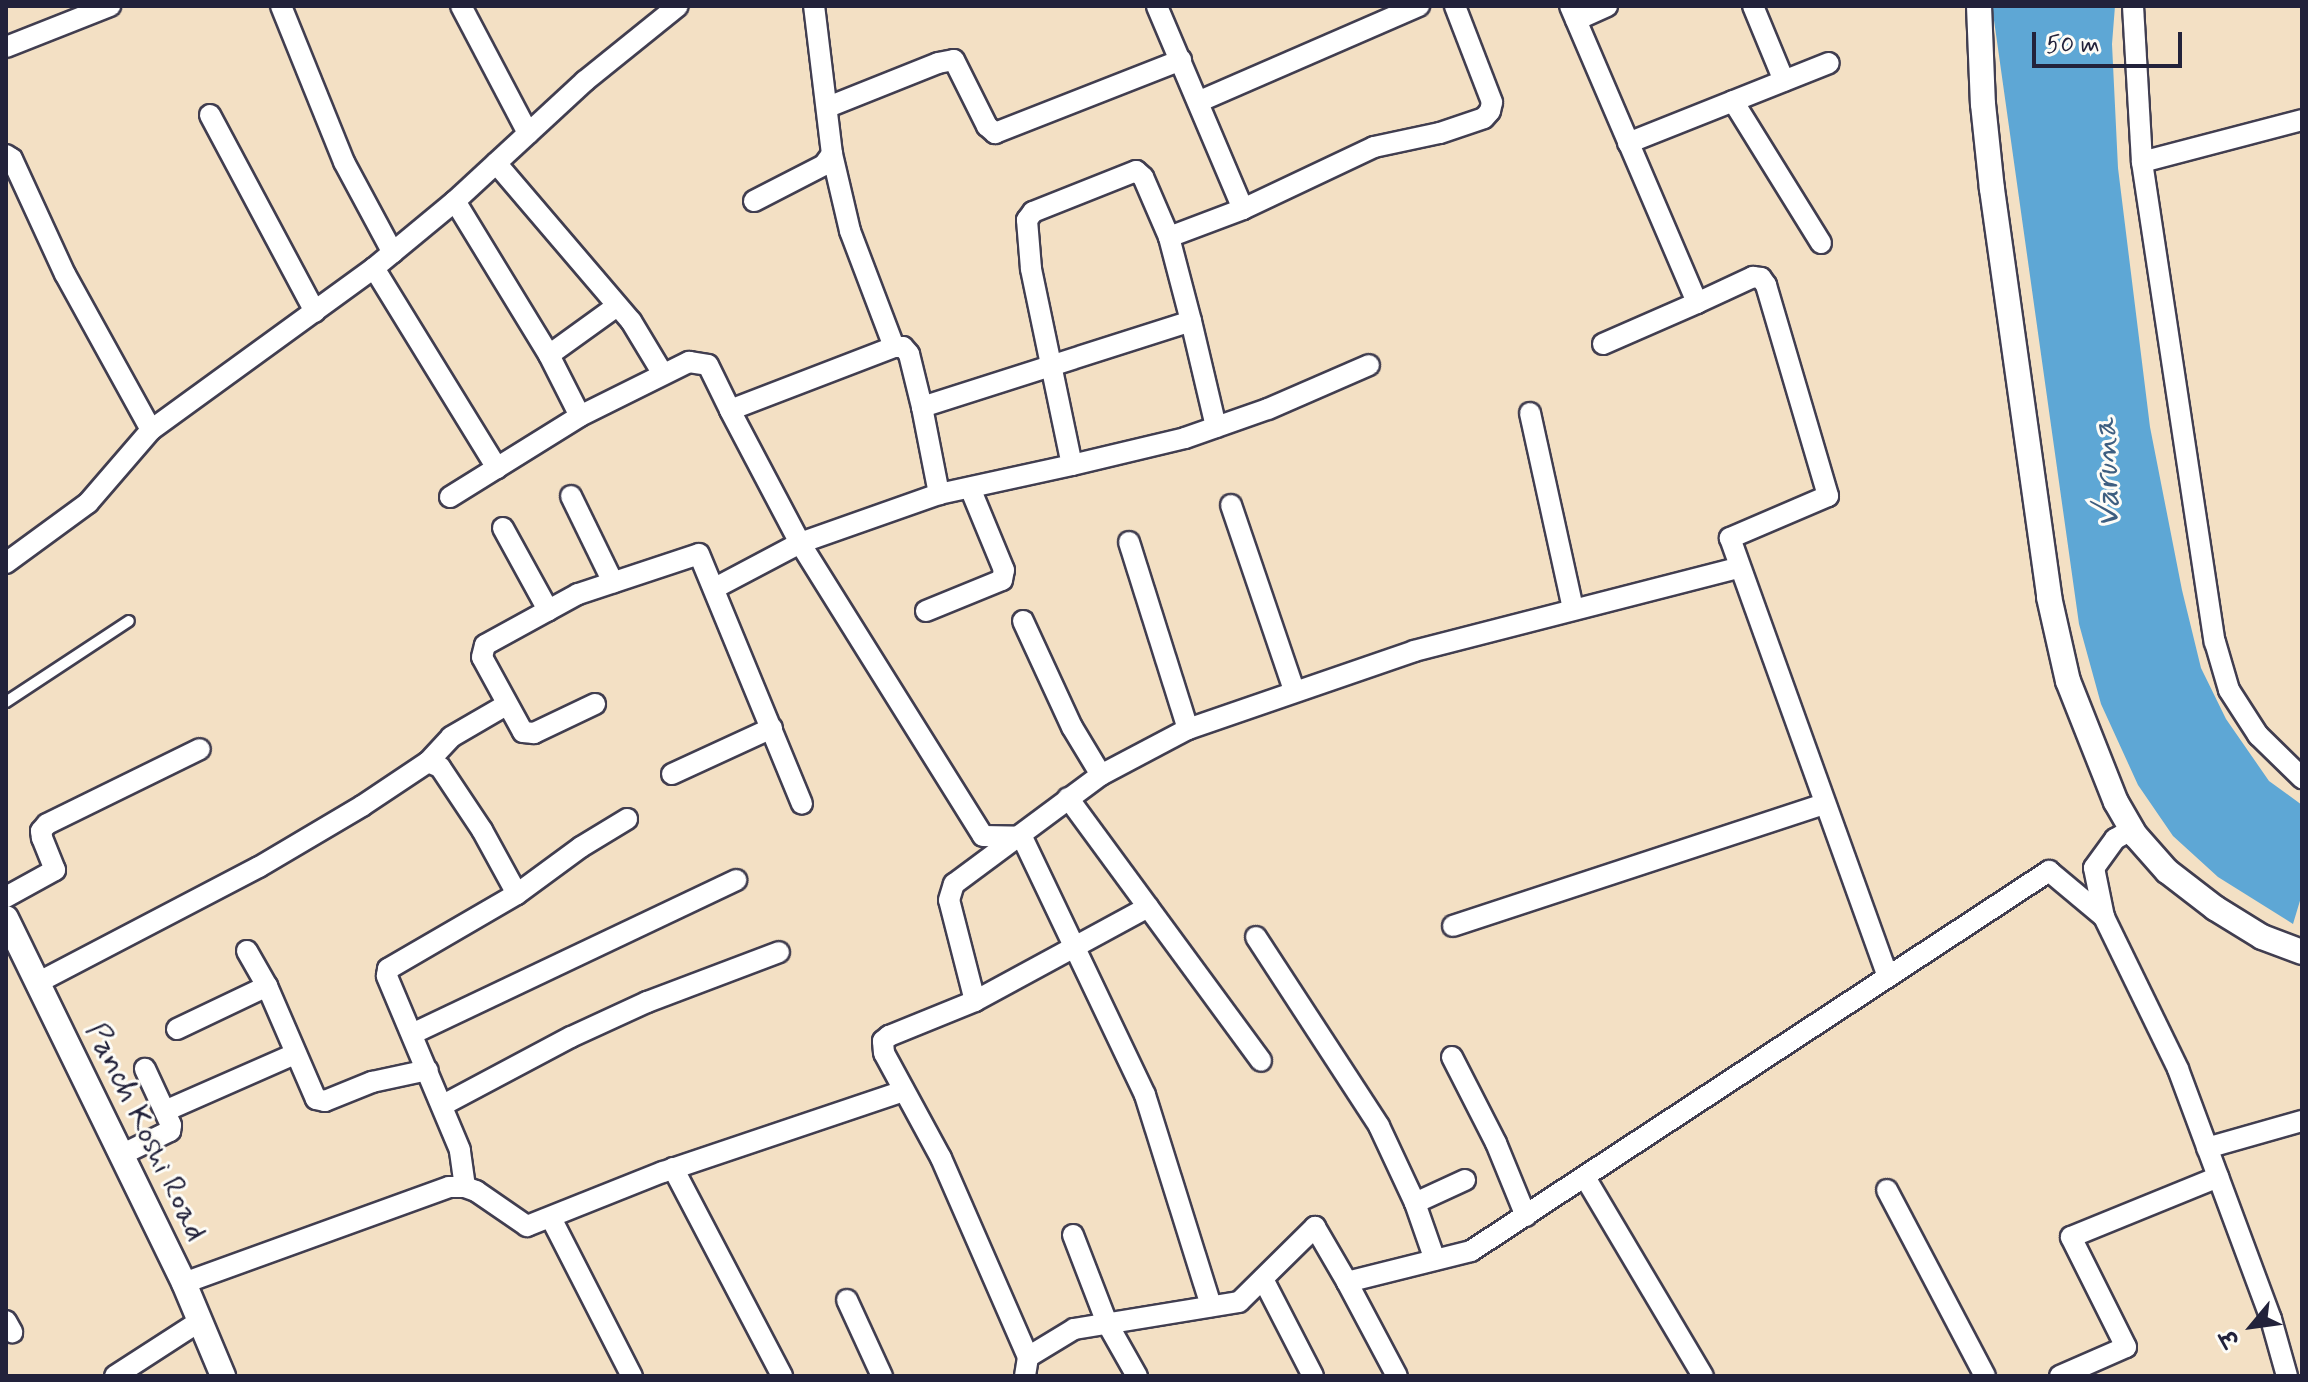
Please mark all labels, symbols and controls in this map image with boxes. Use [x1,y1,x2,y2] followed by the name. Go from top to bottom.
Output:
[2036,16,2186,66] scale bar
[2046,30,2100,61] text: 50 m
[2085,417,2129,529] water label: Varuna
[77,1018,215,1246] street label: Panch Koshi Road
[2212,1286,2292,1366] north arrow
[2215,1324,2247,1351] text: उ

